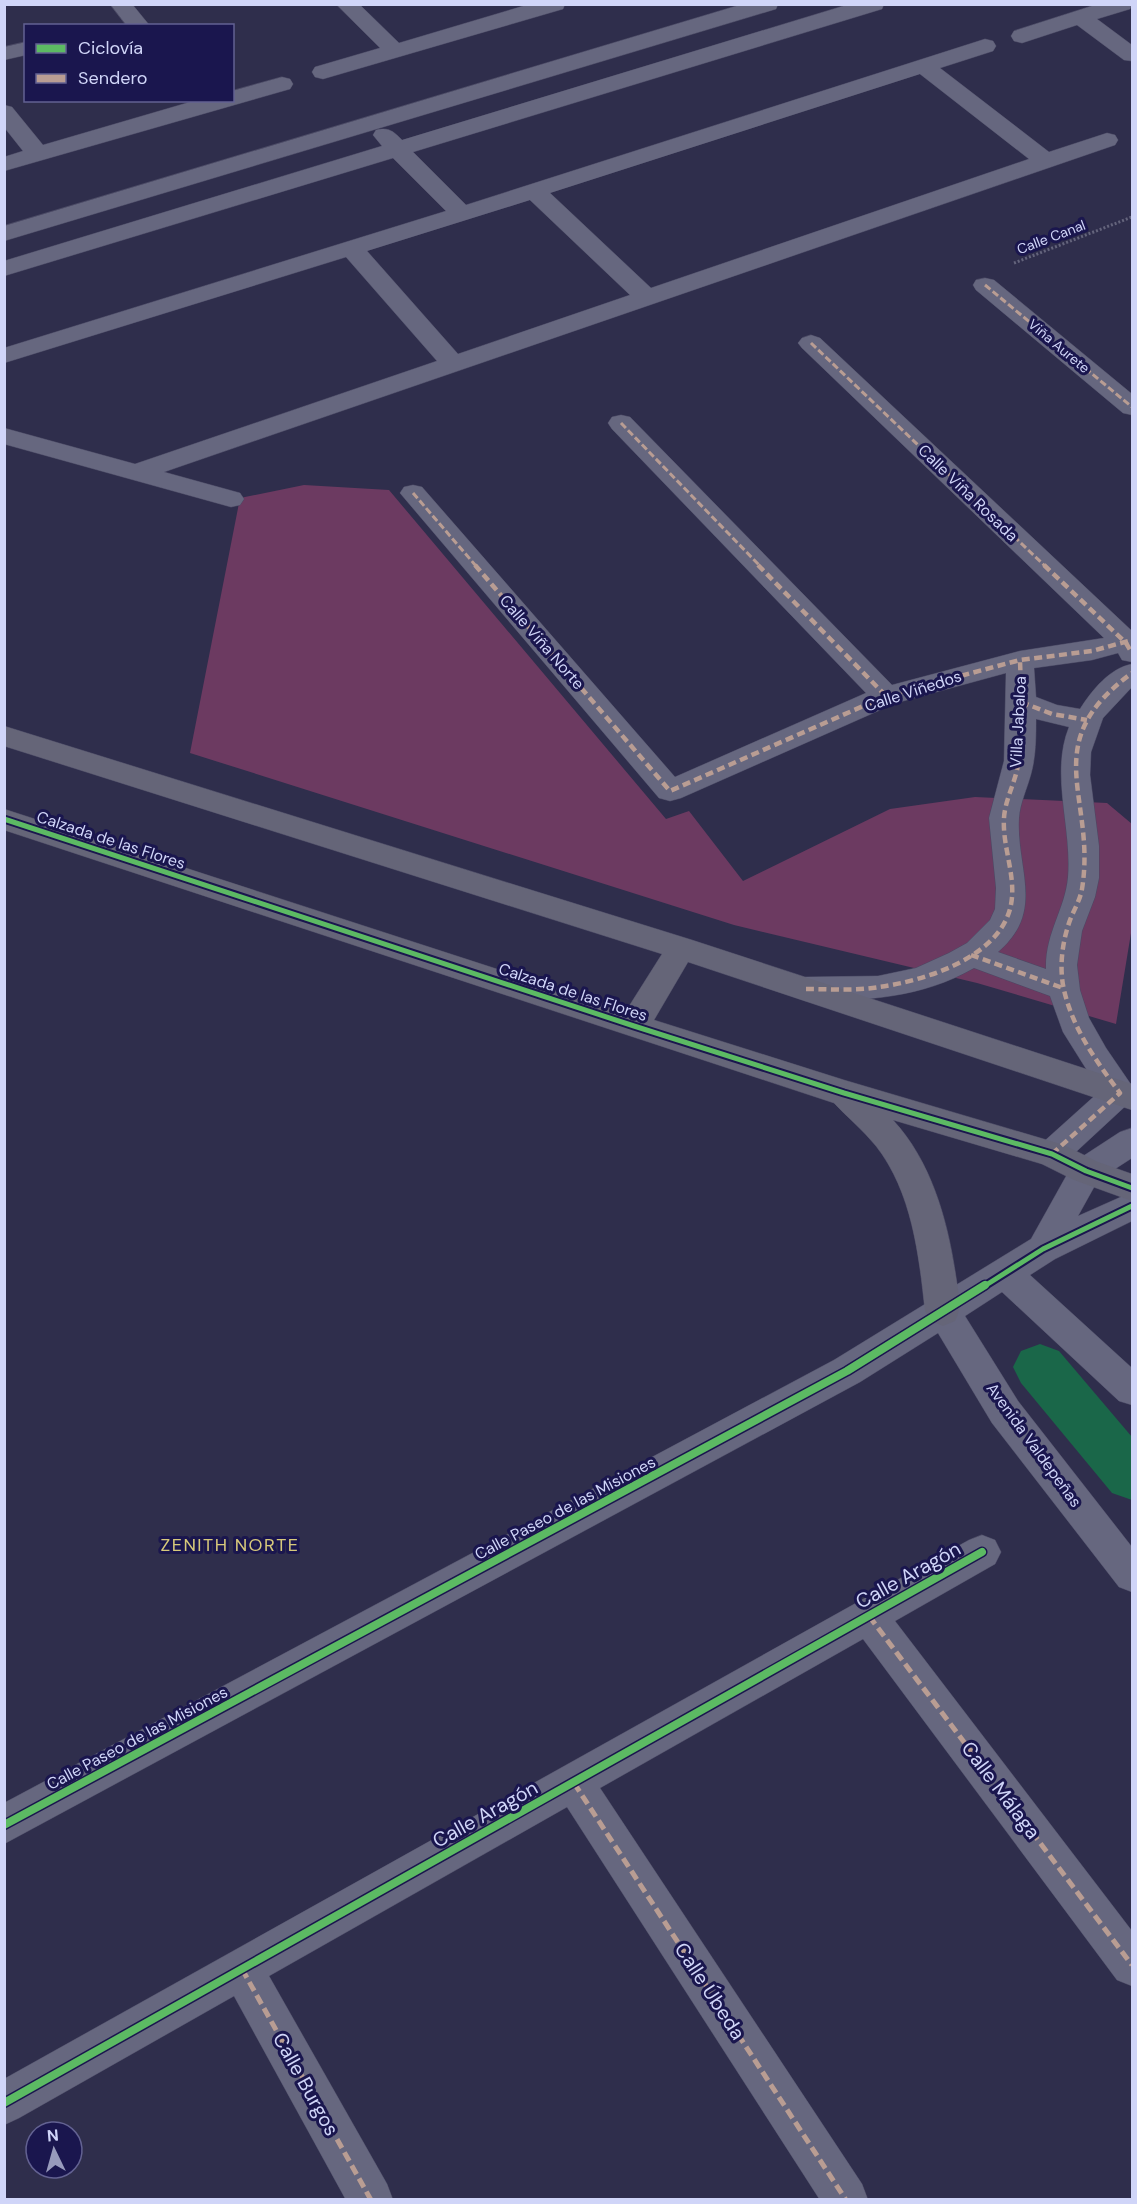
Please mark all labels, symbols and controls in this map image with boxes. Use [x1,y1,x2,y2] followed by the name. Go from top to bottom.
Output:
[24,24,234,102] legend
[78,36,143,60] text: Ciclovía
[78,66,148,90] text: Sendero
[1014,216,1088,258] street label: Calle Canal
[1024,315,1094,377] street label: Viña Aurete
[913,440,1023,546] street label: Calle Viña Rosada
[495,590,589,694] street label: Calle Viña Norte
[862,665,964,717] street label: Calle Viñedos
[1005,676,1031,768] street label: Villa Jabaloa
[34,806,188,874] street label: Calzada de las Flores
[496,958,650,1026] street label: Calzada de las Flores
[982,1378,1086,1512] street label: Avenida Valdepeñas
[471,1451,659,1565] street label: Calle Paseo de las Misiones
[160,1533,300,1557] district label: ZENITH NORTE
[851,1535,965,1615] street label: Calle Aragón
[43,1681,231,1795] street label: Calle Paseo de las Misiones
[956,1736,1046,1844] street label: Calle Málaga
[428,1774,542,1854] street label: Calle Aragón
[669,1937,751,2045] street label: Calle Úbeda
[267,2028,345,2140] street label: Calle Burgos
[24,2120,84,2180] north arrow
[46,2125,59,2147] text: N

